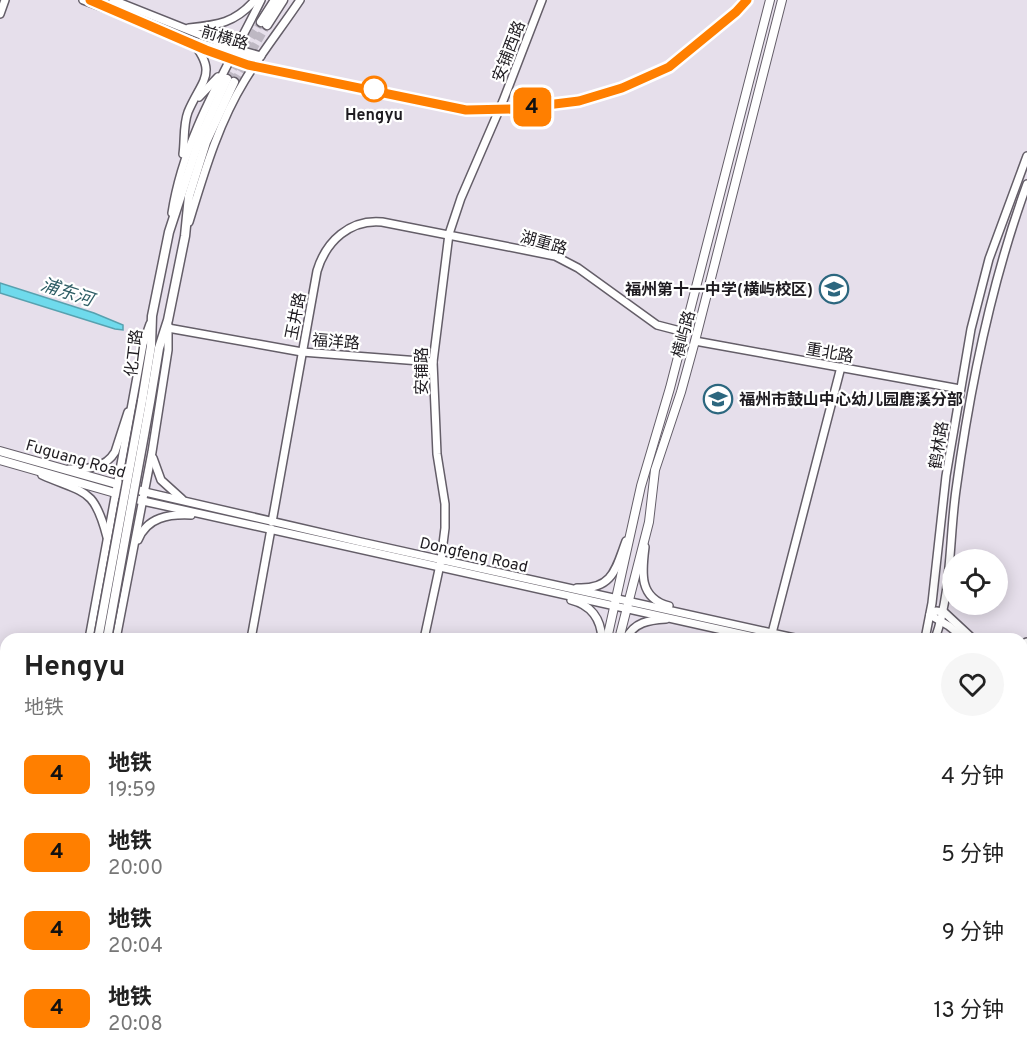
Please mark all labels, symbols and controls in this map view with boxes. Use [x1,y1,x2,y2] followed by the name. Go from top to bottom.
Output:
[489,18,531,85] street label: 安铺西路
[199,22,250,55] street label: 前横路
[361,76,387,102] marker: Hengyu
[512,88,552,126] line badge: 4
[525,94,539,121] text: 4
[345,106,403,126] place label: Hengyu
[518,228,569,260] street label: 湖重路
[818,273,850,305] school or university icon: 福州第十一中学(横屿校区)
[37,274,99,314] water label: 浦东河
[625,280,813,301] place label: 福州第十一中学(横屿校区)
[283,291,311,342] street label: 玉井路
[669,309,701,360] street label: 横屿路
[122,328,148,378] street label: 化工路
[311,331,361,355] street label: 福洋路
[804,340,855,368] street label: 重北路
[413,347,433,395] street label: 安铺路
[702,383,734,415] school or university icon: 福州市鼓山中心幼儿园鹿溪分部
[739,390,963,411] place label: 福州市鼓山中心幼儿园鹿溪分部
[926,420,954,471] street label: 鹤林路
[23,436,128,484] street label: Fuguang Road
[417,534,530,578] street label: Dongfeng Road
[942,549,1008,615] map controls
[942,549,1008,615] button: locate
[24,650,125,686] text: Hengyu
[941,653,1004,716] button: heart
[24,696,64,722] text: 地铁
[108,751,152,778] text: 地铁
[50,761,64,788] text: 4
[941,764,1004,791] text: 4 分钟
[108,778,156,804] text: 19:59
[108,829,152,856] text: 地铁
[50,839,64,866] text: 4
[941,842,1004,869] text: 5 分钟
[108,856,163,882] text: 20:00
[108,907,152,934] text: 地铁
[50,917,64,944] text: 4
[942,920,1004,947] text: 9 分钟
[108,934,163,960] text: 20:04
[108,985,152,1012] text: 地铁
[50,995,64,1022] text: 4
[933,998,1004,1025] text: 13 分钟
[108,1012,163,1038] text: 20:08

